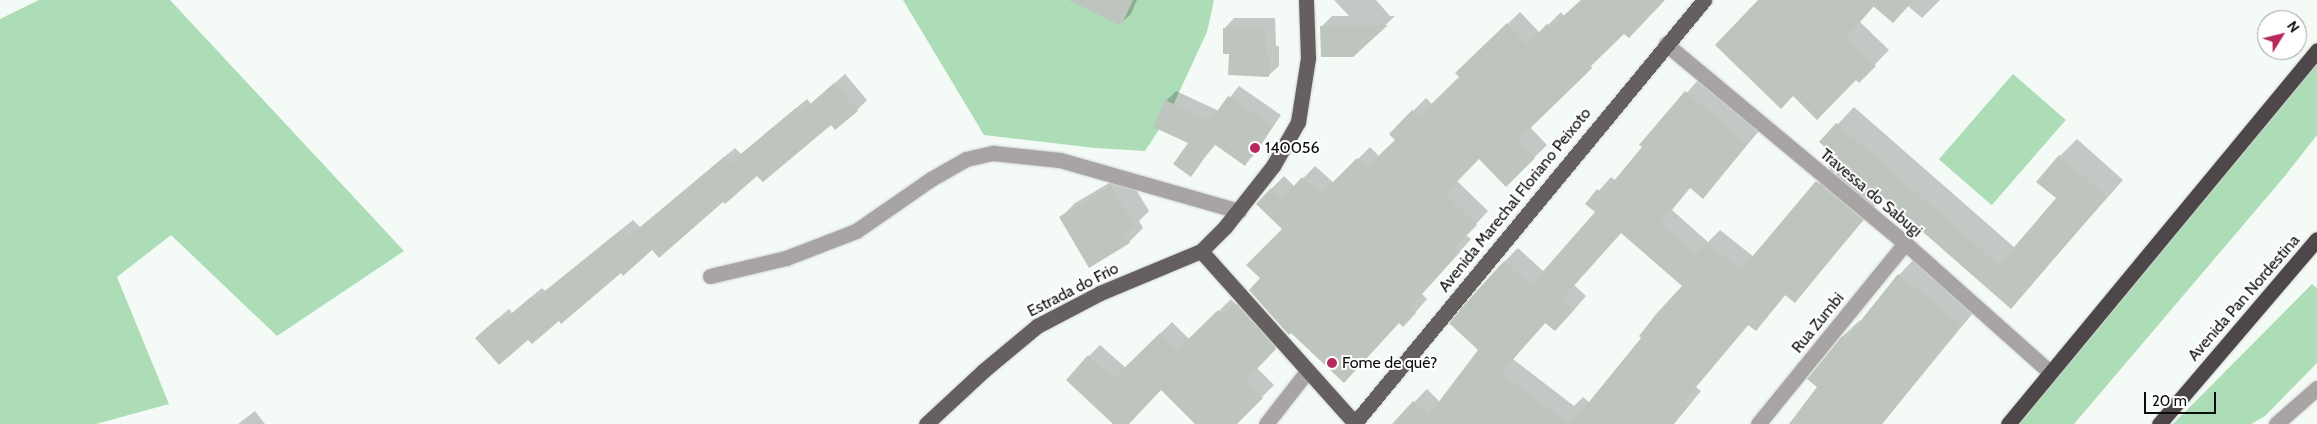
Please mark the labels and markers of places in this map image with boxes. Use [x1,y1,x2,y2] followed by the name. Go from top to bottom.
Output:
[1265,138,1320,158] place label: 140056
[1249,142,1261,154] marker: 140056
[1342,353,1437,373] place label: Fome de quê?
[1326,357,1338,369] marker: Fome de quê?

